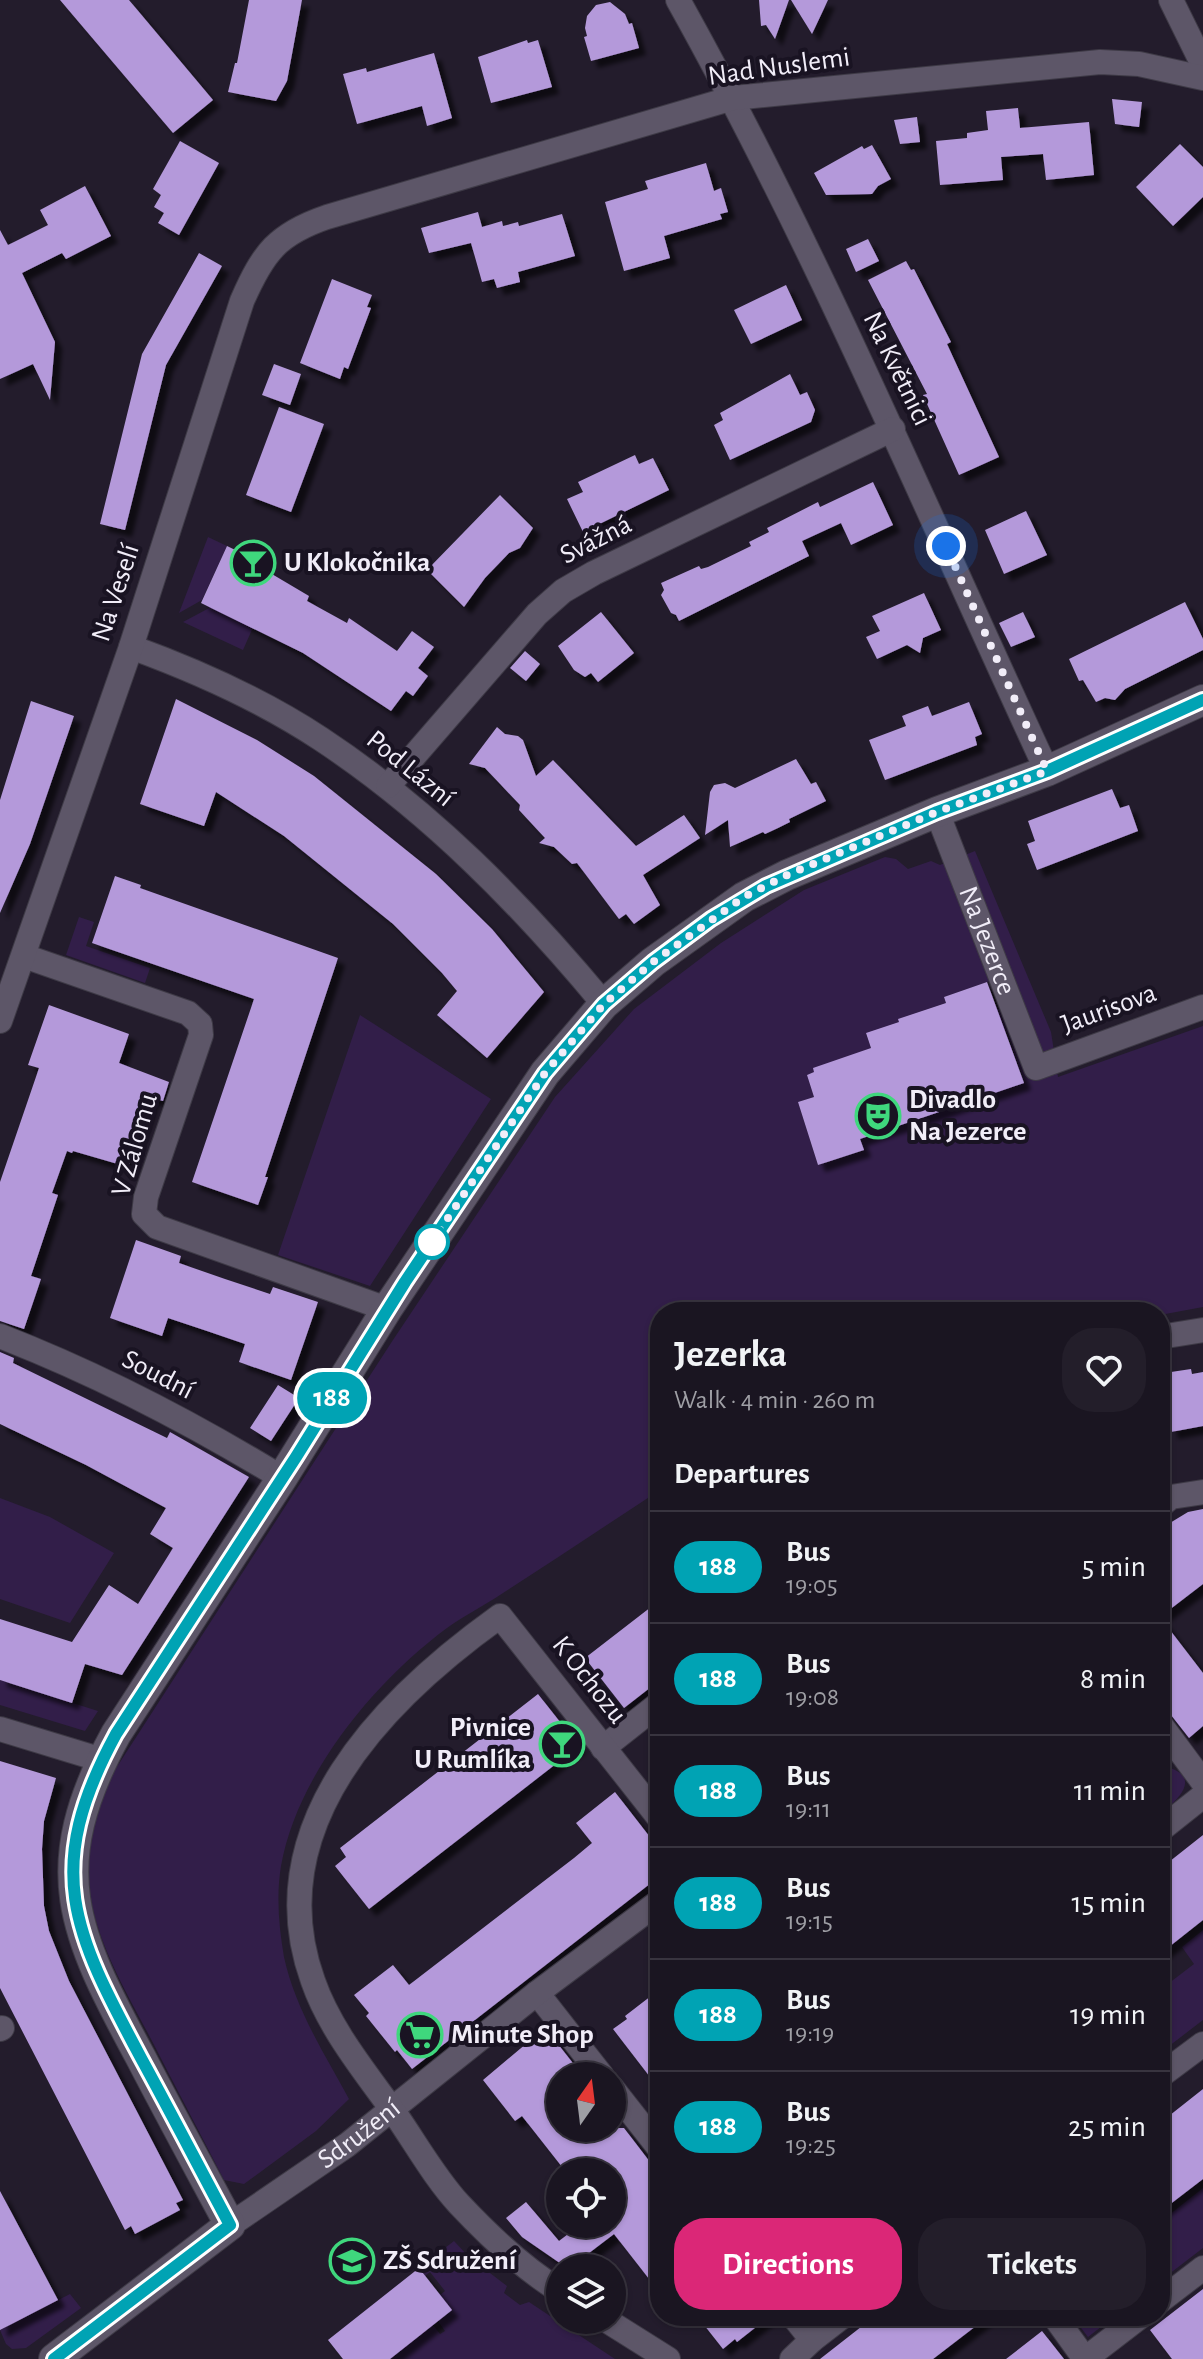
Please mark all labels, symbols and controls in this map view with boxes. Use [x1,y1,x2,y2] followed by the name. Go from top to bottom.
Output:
[706,43,852,91] street label: Nad Nuslemi
[858,308,936,430] street label: Na Květnici
[556,510,636,570] street label: Svážná
[926,526,966,566] your location
[229,539,277,587] bar icon: U Klokočnika
[87,541,145,645] street label: Na Veselí
[284,549,431,577] place label: U Klokočnika
[361,726,459,813] street label: Pod Lázní
[953,882,1020,999] street label: Na Jezerce
[1058,979,1160,1039] street label: Jaurisova
[909,1086,1026,1146] place label: Divadlo Na Jezerce
[107,1091,163,1199] street label: V Zálomu
[854,1092,902,1140] theatre icon: Divadlo Na Jezerce
[415,1225,449,1259] unlabelled marker
[1062,1328,1146,1412] button: heart
[674,1336,787,1374] text: Jezerka
[118,1345,199,1405] street label: Soudní
[286,1372,378,1424] line badge: 188
[313,1384,351,1412] text: 188
[674,1387,875,1413] text: Walk · 4 min · 260 m
[674,1459,810,1489] text: Departures
[786,1537,831,1567] text: Bus
[1082,1552,1146,1582] text: 5 min
[699,1553,737,1581] text: 188
[786,1572,838,1598] text: 19:05
[546,1631,632,1729] street label: K Ochozu
[786,1649,831,1679] text: Bus
[1080,1664,1146,1694] text: 8 min
[699,1665,737,1693] text: 188
[786,1684,839,1710] text: 19:08
[414,1714,531,1774] place label: Pivnice U Rumlíka
[538,1720,586,1768] bar icon: Pivnice U Rumlíka
[786,1761,831,1791] text: Bus
[1074,1776,1146,1806] text: 11 min
[699,1777,737,1805] text: 188
[786,1796,831,1822] text: 19:11
[786,1873,831,1903] text: Bus
[1071,1888,1146,1918] text: 15 min
[699,1889,737,1917] text: 188
[786,1908,833,1934] text: 19:15
[786,1985,831,2015] text: Bus
[1070,2000,1146,2030] text: 19 min
[699,2001,737,2029] text: 188
[396,2011,444,2059] supermarket icon: Minute Shop
[786,2020,834,2046] text: 19:19
[451,2021,594,2049] place label: Minute Shop
[546,2062,626,2142] north arrow
[546,2062,626,2334] map controls
[313,2094,406,2174] street label: Sdružení
[786,2097,831,2127] text: Bus
[1068,2112,1146,2142] text: 25 min
[699,2113,737,2141] text: 188
[786,2132,836,2158] text: 19:25
[546,2158,626,2238] button: locate
[674,2218,902,2310] button: Directions
[918,2218,1146,2310] button: Tickets
[328,2237,376,2285] school or university icon: ZŠ Sdružení
[383,2244,517,2275] place label: ZŠ Sdružení
[546,2254,626,2334] button: layers

